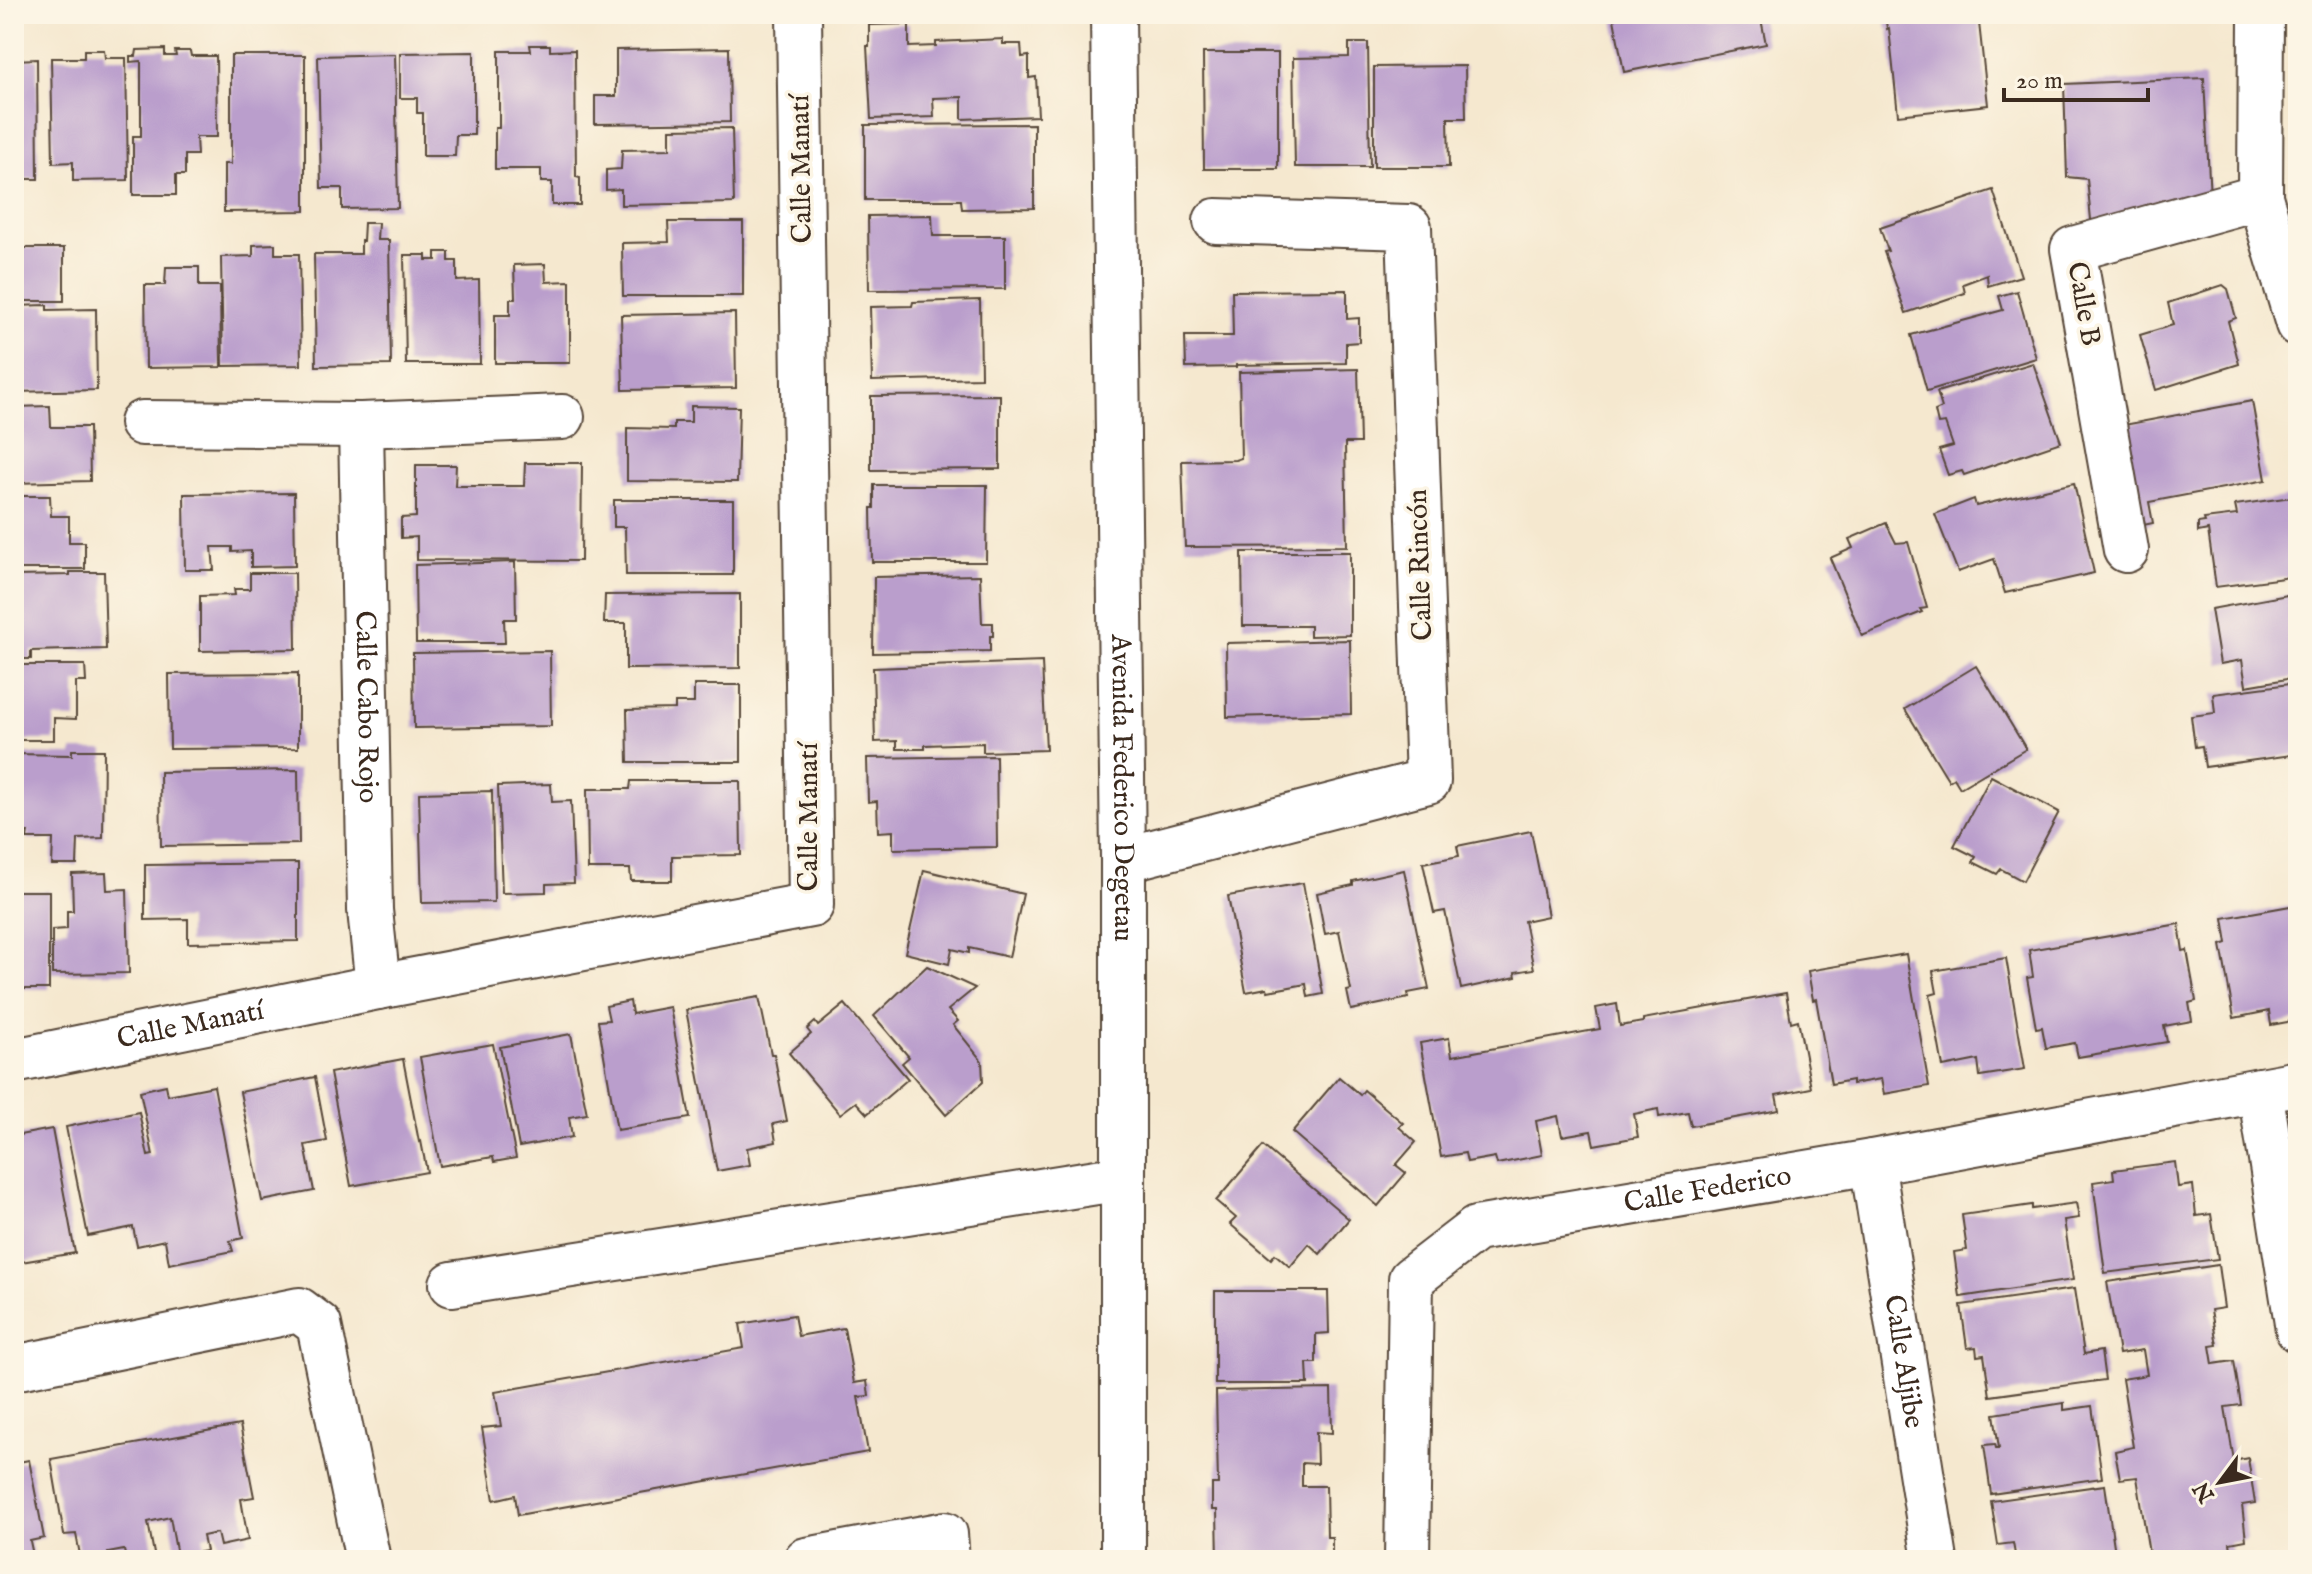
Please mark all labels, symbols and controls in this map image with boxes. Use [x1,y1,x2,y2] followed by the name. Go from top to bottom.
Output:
[2004,52,2148,102] scale bar
[2016,66,2063,97] text: 20 m
[783,93,821,244] street label: Calle Manatí
[2058,259,2108,349] street label: Calle B
[1401,488,1441,641] street label: Calle Rincón
[347,610,386,804] street label: Calle Cabo Rojo
[1103,633,1141,942] street label: Avenida Federico Degetau
[792,741,827,891] street label: Calle Manatí
[114,993,268,1057] street label: Calle Manatí
[1621,1158,1794,1221] street label: Calle Federico
[1876,1292,1931,1431] street label: Calle Aljibe
[2180,1442,2260,1522] north arrow
[2188,1476,2222,1508] text: N

